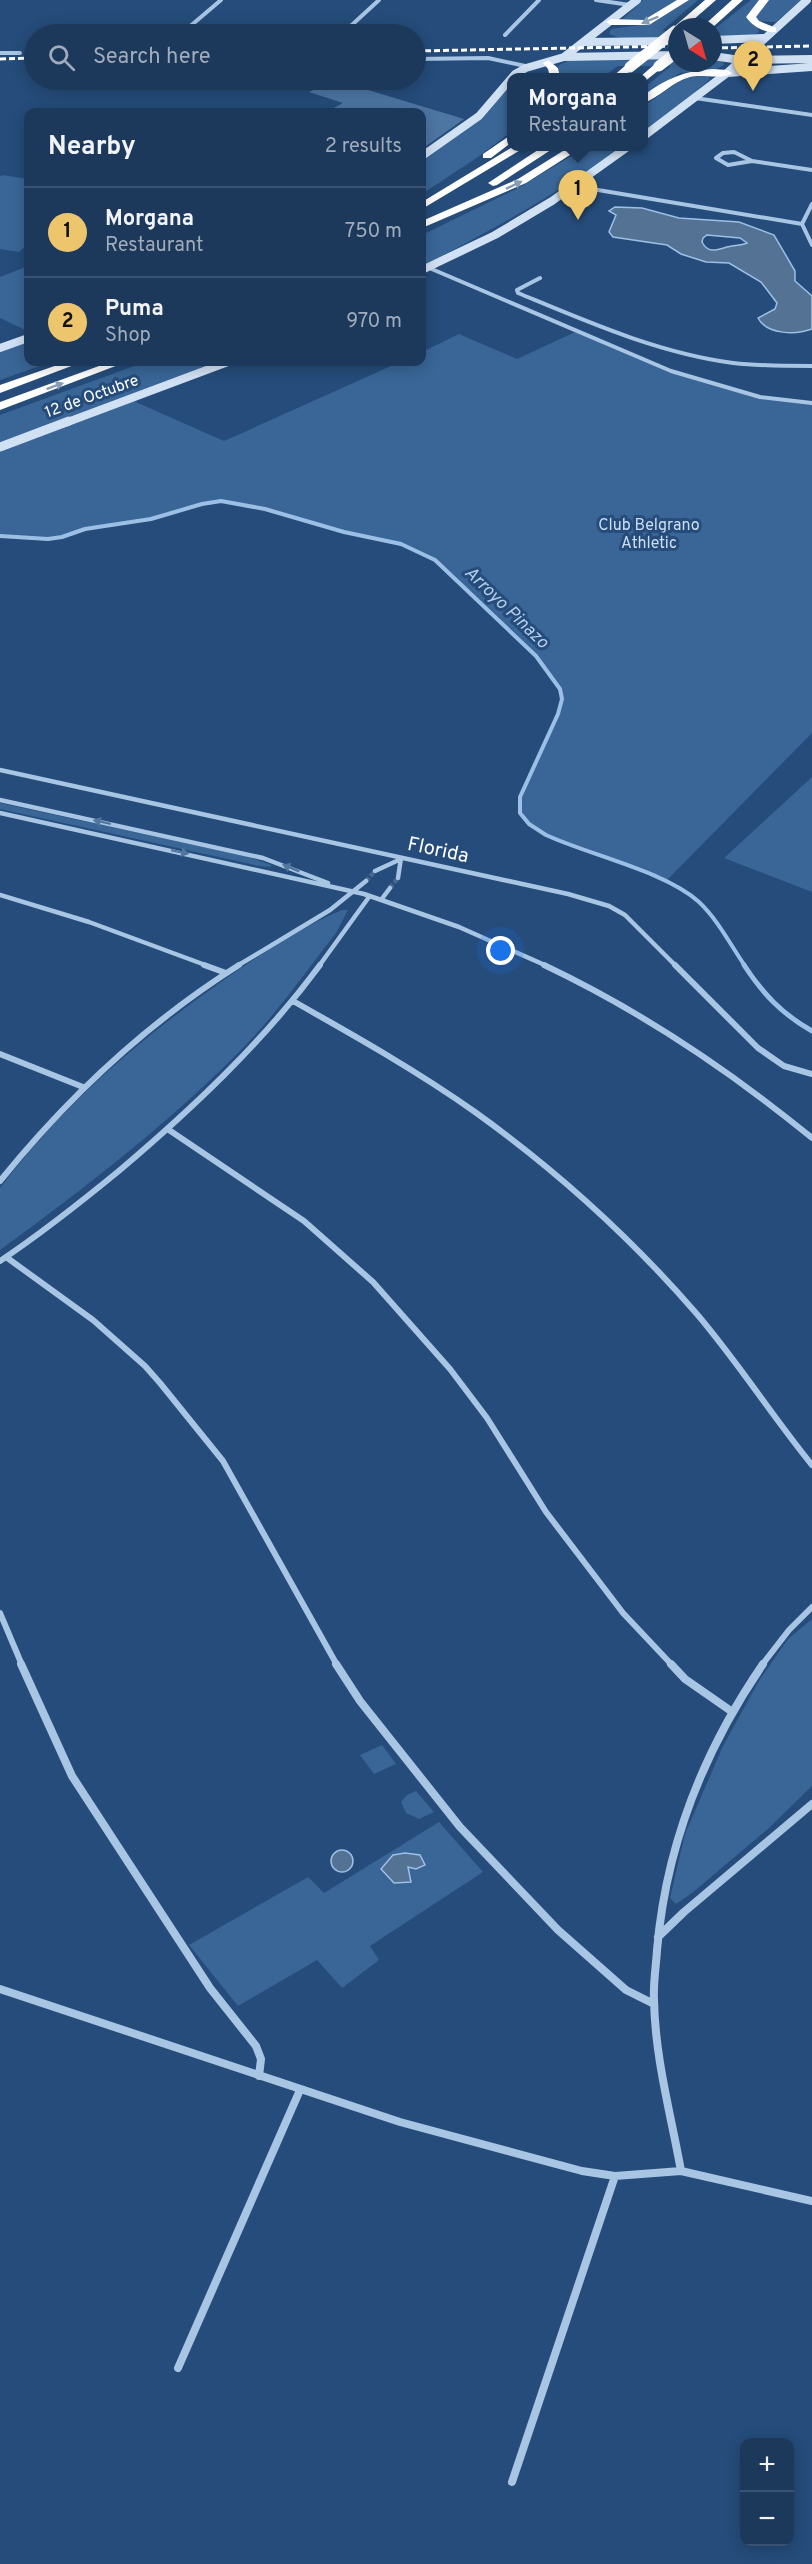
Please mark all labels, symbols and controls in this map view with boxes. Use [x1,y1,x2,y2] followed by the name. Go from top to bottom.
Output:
[641,15,659,25] one-way arrow
[668,18,722,72] north arrow
[24,24,426,90] search box
[45,41,78,74] icon: search
[734,42,772,91] pin: 2
[93,44,211,71] text: Search here
[507,73,648,151] popup
[528,86,617,113] text: Morgana
[528,113,627,139] text: Restaurant
[48,131,136,164] text: Nearby
[325,134,402,160] text: 2 results
[558,170,598,220] pin: 1
[505,180,522,190] one-way arrow
[105,206,194,233] text: Morgana
[64,219,72,245] text: 1
[345,219,402,245] text: 750 m
[105,233,204,259] text: Restaurant
[105,296,164,323] text: Puma
[61,309,74,335] text: 2
[346,309,402,335] text: 970 m
[105,323,151,349] text: Shop
[42,371,142,423] street label: 12 de Octubre
[46,381,64,390] one-way arrow
[598,516,700,554] park label: Club Belgrano Athletic
[459,562,554,654] water label: Arroyo Pinazo
[93,816,111,826] one-way arrow
[405,832,471,870] street label: Florida
[171,848,189,858] one-way arrow
[282,863,300,872] one-way arrow
[486,936,515,965] your location
[740,2438,794,2546] map controls
[740,2438,794,2492] button: +
[740,2492,794,2546] button: −

